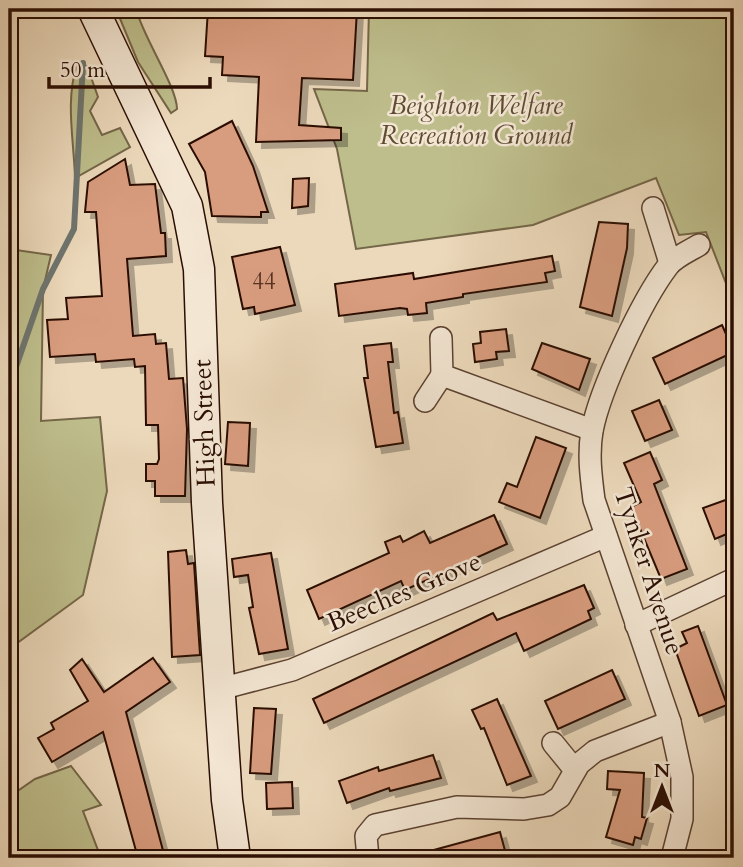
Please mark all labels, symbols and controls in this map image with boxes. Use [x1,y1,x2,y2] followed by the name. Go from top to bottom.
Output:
[49,46,210,90] scale bar
[60,56,105,85] text: 50 m
[380,88,574,153] park label: Beighton Welfare Recreation Ground
[252,266,276,297] house number: 44
[184,359,224,487] street label: High Street
[605,483,693,659] street label: Tynker Avenue
[322,544,486,640] street label: Beeches Grove
[628,752,698,822] north arrow
[654,758,671,784] text: N

